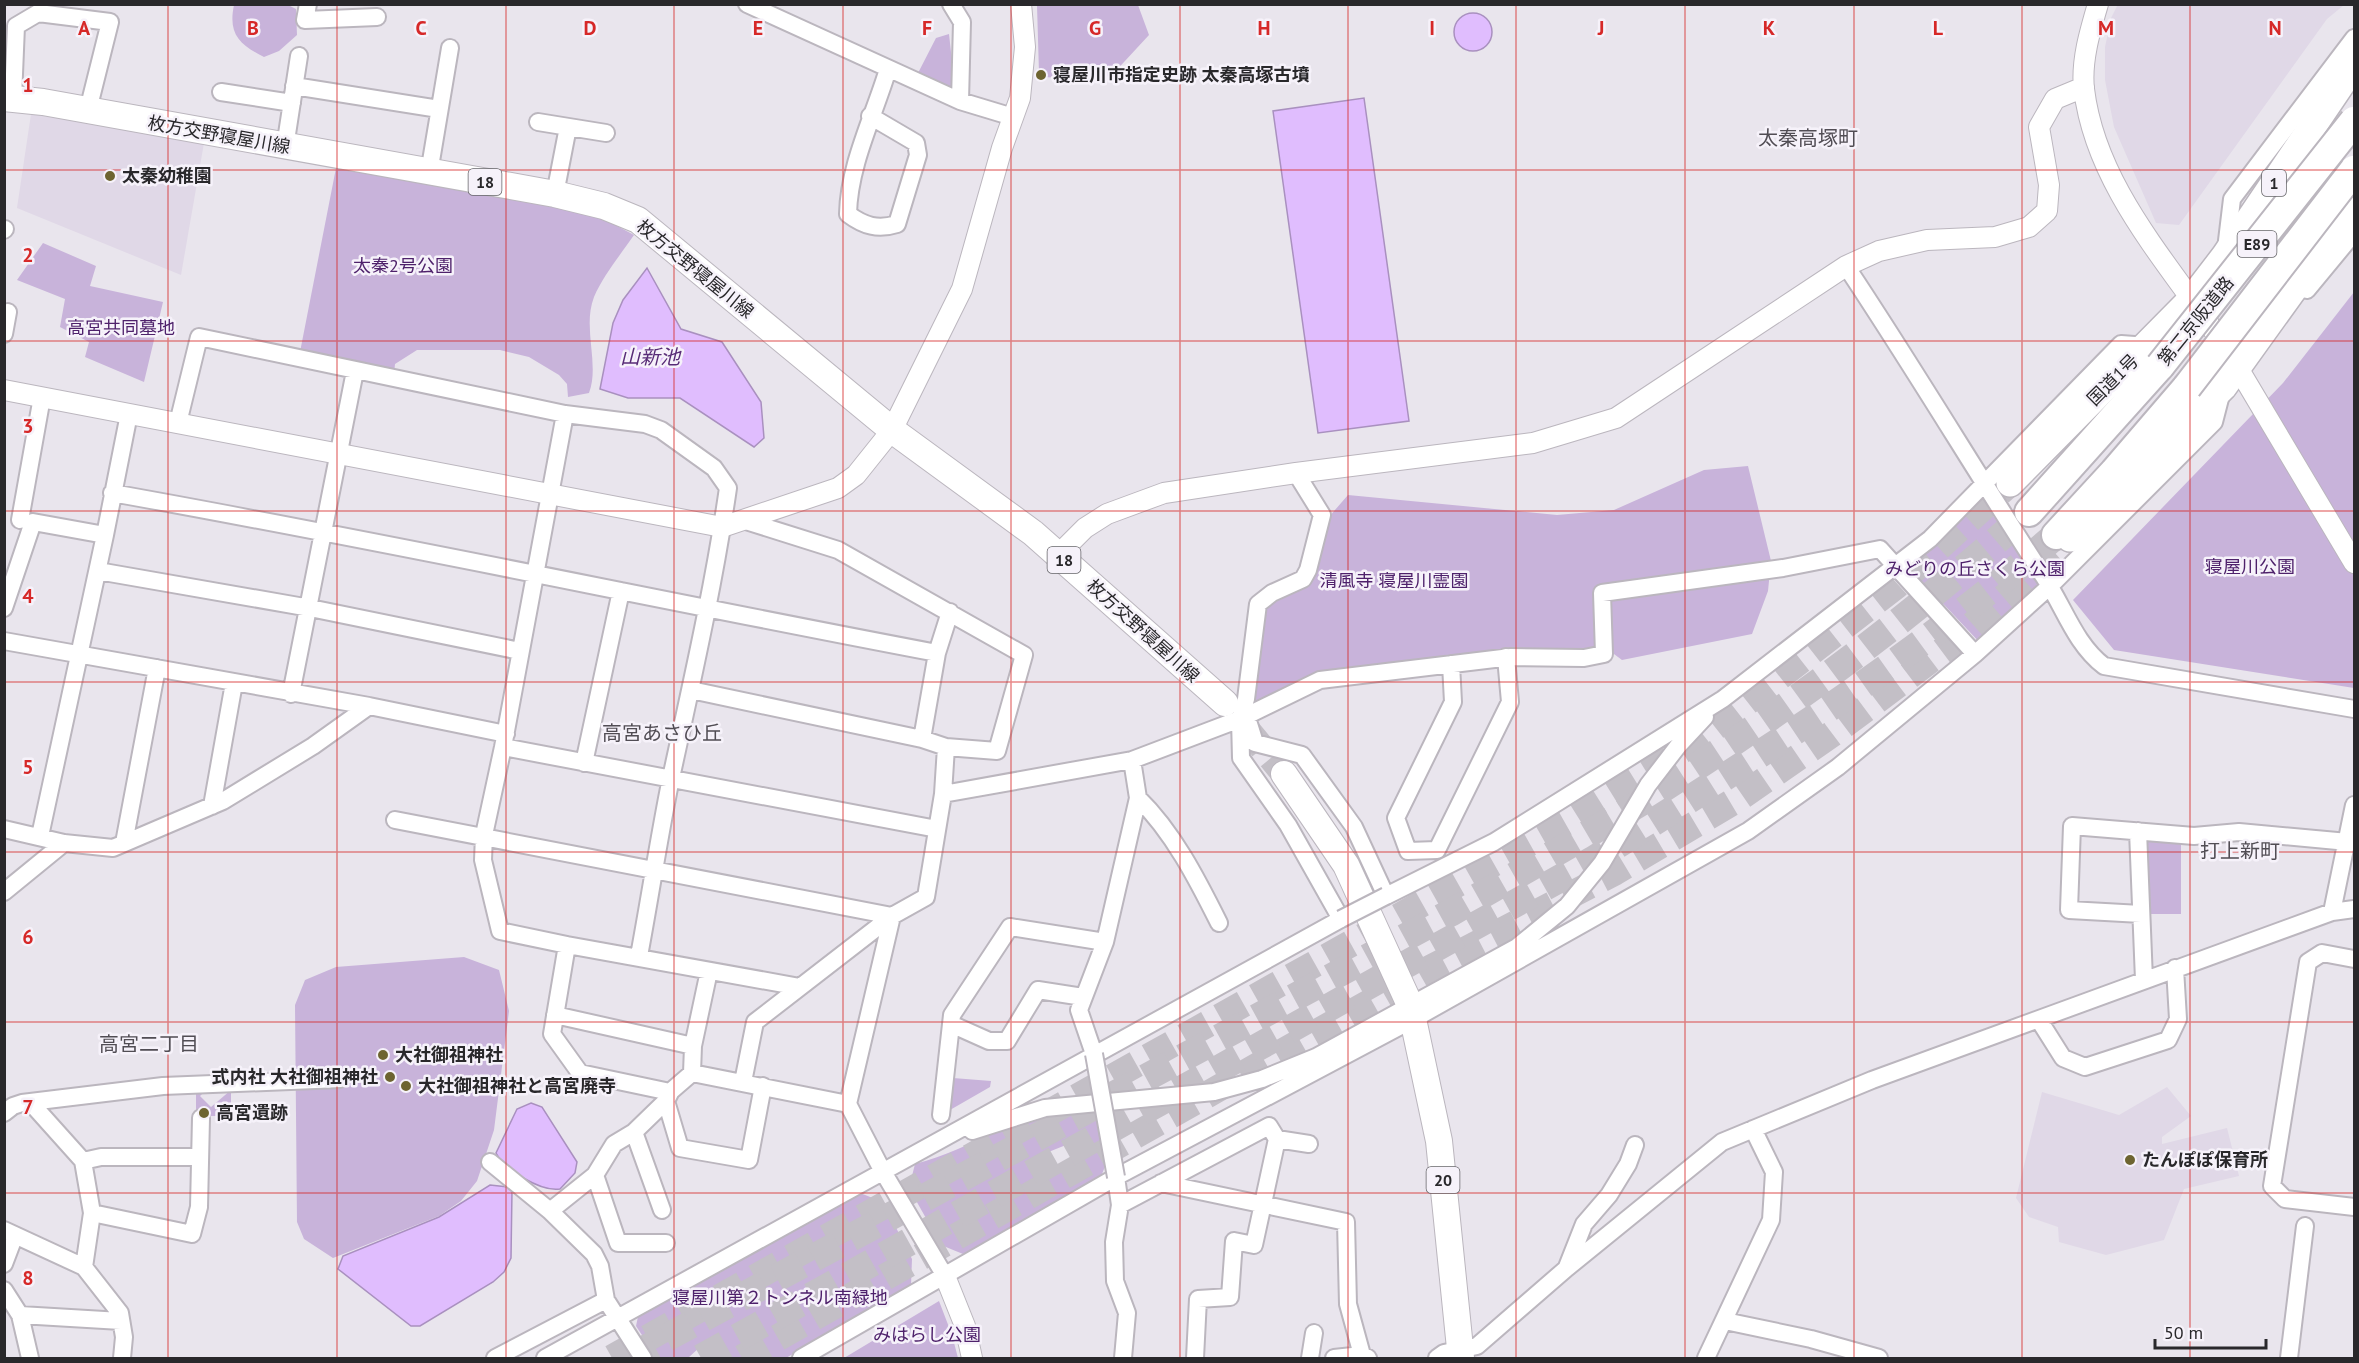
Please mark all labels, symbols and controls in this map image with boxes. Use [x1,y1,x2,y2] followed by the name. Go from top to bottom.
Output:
[78,15,91,41] text: A
[247,15,259,41] text: B
[415,15,427,41] text: C
[584,15,597,41] text: D
[753,15,763,41] text: E
[922,15,932,41] text: F
[1089,15,1101,41] text: G
[1257,15,1271,41] text: H
[1429,15,1435,41] text: I
[1597,15,1604,41] text: J
[1763,15,1776,41] text: K
[1933,15,1944,41] text: L
[2098,15,2114,41] text: M
[2268,15,2282,41] text: N
[1053,63,1310,86] place label: 寝屋川市指定史跡 太秦高塚古墳
[1034,68,1048,82] marker: 寝屋川市指定史跡 太秦高塚古墳
[22,72,34,98] text: 1
[146,111,292,158] street label: 枚方交野寝屋川線
[1758,125,1858,151] district label: 太秦高塚町
[122,164,212,187] place label: 太秦幼稚園
[103,169,117,183] marker: 太秦幼稚園
[468,169,502,195] road number: 18
[2262,170,2286,196] road number: 1
[632,214,759,323] street label: 枚方交野寝屋川線
[2238,231,2276,257] road number: E89
[22,242,34,268] text: 2
[353,254,453,277] park label: 太秦2号公園
[2153,271,2239,370] street label: 第二京阪道路
[67,316,175,339] park label: 高宮共同墓地
[620,344,682,370] water label: 山新池
[2082,349,2143,410] street label: 国道1号
[22,413,34,439] text: 3
[1048,547,1080,573] road number: 18
[2205,555,2295,578] park label: 寝屋川公園
[1885,557,2065,580] park label: みどりの丘さくら公園
[1320,569,1468,592] park label: 清風寺 寝屋川霊園
[1082,574,1205,687] street label: 枚方交野寝屋川線
[22,583,34,609] text: 4
[602,720,722,746] district label: 高宮あさひ丘
[22,754,34,780] text: 5
[2200,838,2280,864] district label: 打上新町
[22,924,34,950] text: 6
[99,1031,199,1057] district label: 高宮二丁目
[395,1043,503,1066] place label: 大社御祖神社
[376,1048,390,1062] marker: 大社御祖神社
[211,1065,378,1088] place label: 式内社 大社御祖神社
[383,1070,397,1084] marker: 式内社 大社御祖神社
[418,1074,616,1097] place label: 大社御祖神社と高宮廃寺
[399,1079,413,1093] marker: 大社御祖神社と高宮廃寺
[22,1094,34,1120] text: 7
[216,1101,288,1124] place label: 高宮遺跡
[197,1106,211,1120] marker: 高宮遺跡
[2142,1148,2268,1171] place label: たんぽぽ保育所
[2123,1153,2137,1167] marker: たんぽぽ保育所
[1426,1167,1460,1193] road number: 20
[22,1265,34,1291] text: 8
[672,1286,888,1309] park label: 寝屋川第２トンネル南緑地
[2155,1312,2266,1350] scale bar
[2164,1321,2203,1344] text: 50 m
[873,1323,981,1346] park label: みはらし公園

